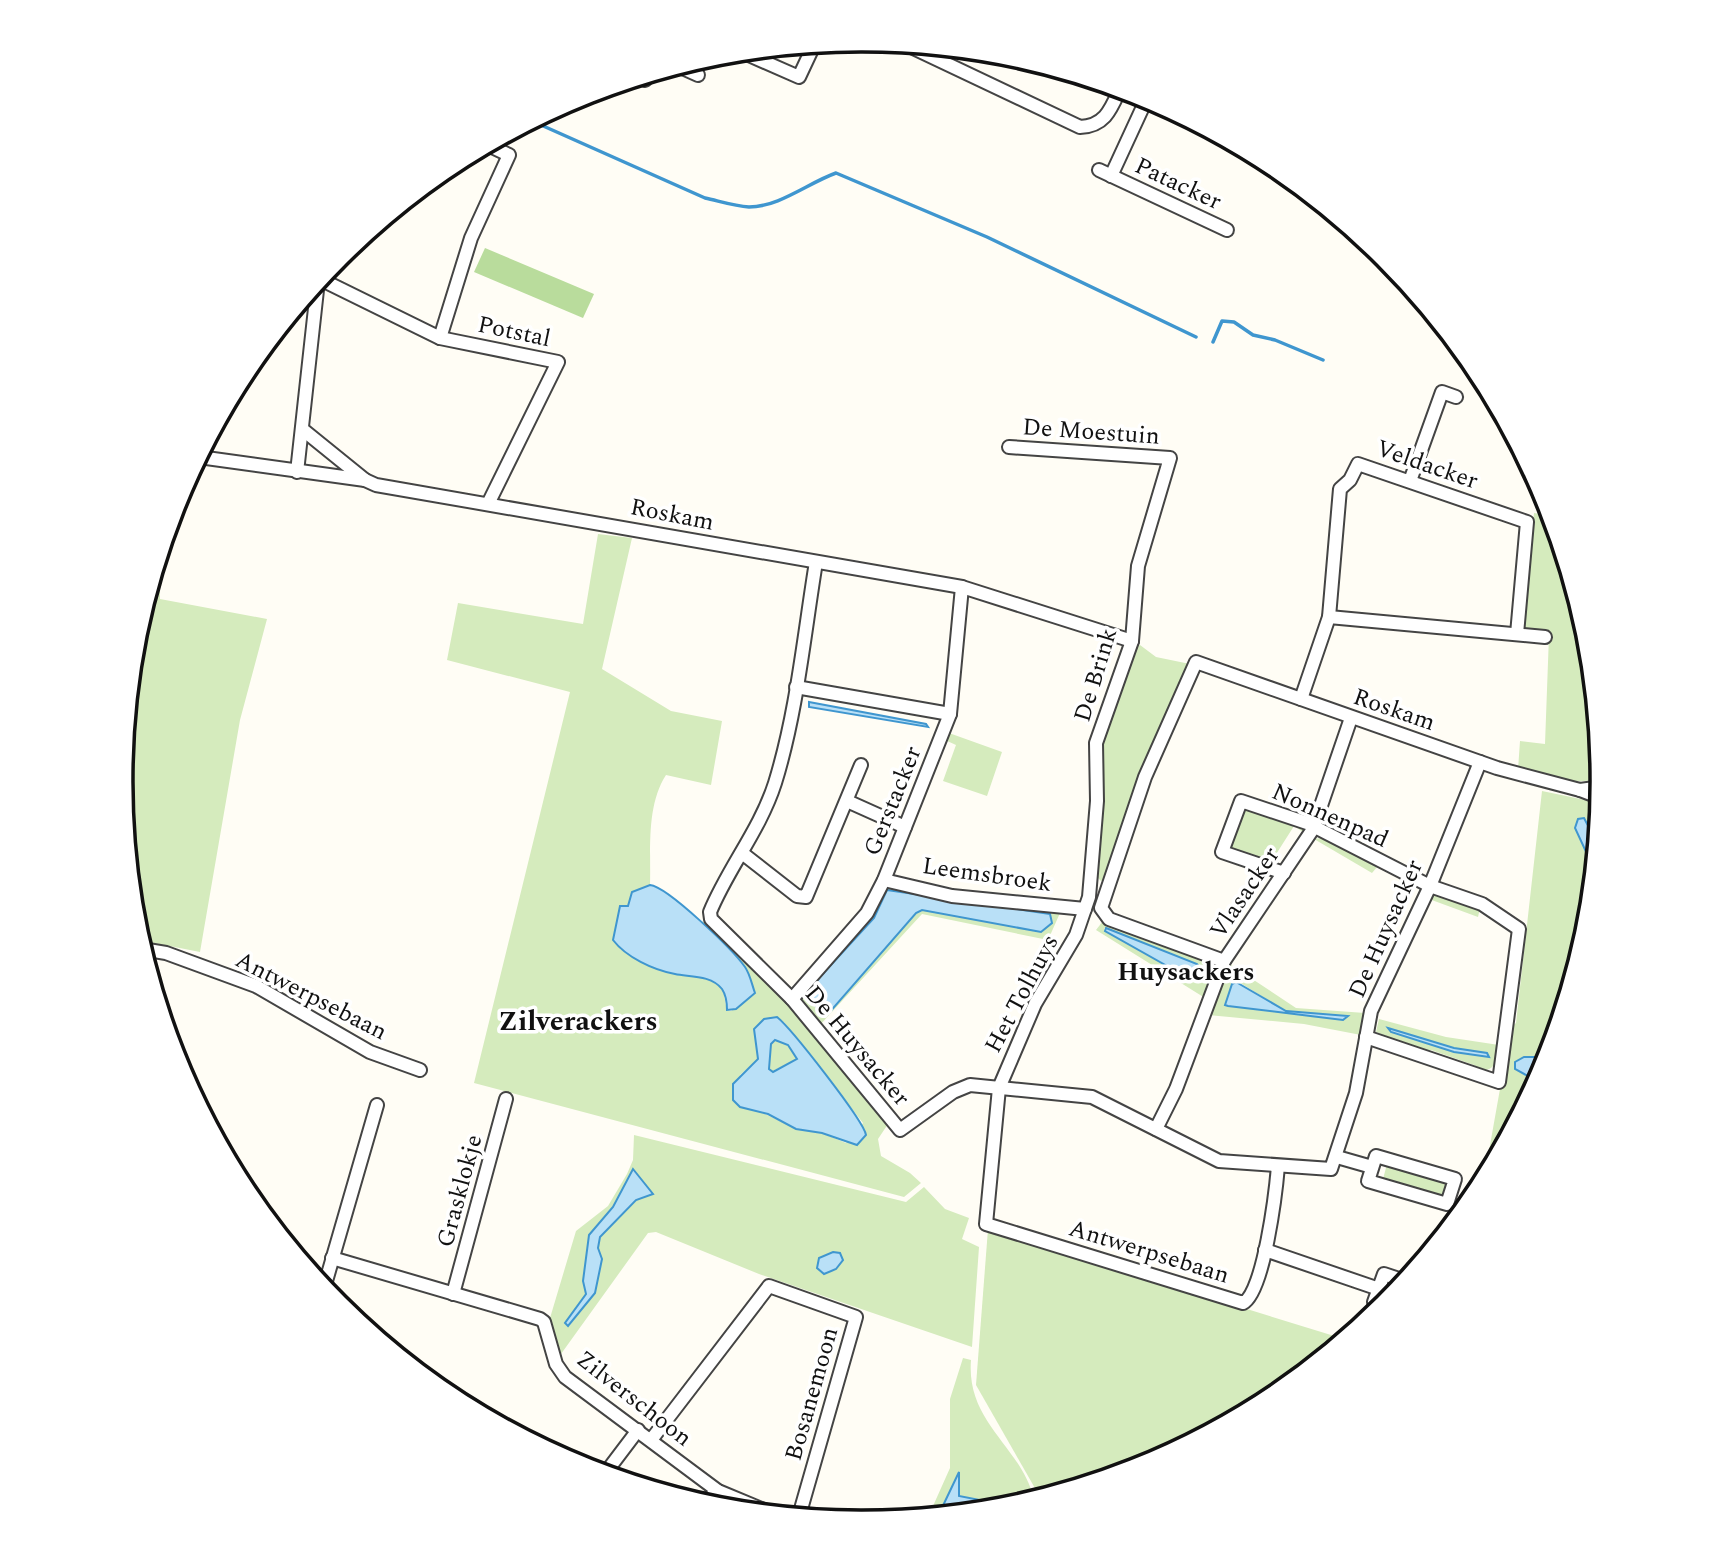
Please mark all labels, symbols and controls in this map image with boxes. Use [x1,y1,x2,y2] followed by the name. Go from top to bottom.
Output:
[1129,148,1227,220] street label: Patacker
[474,307,554,357] street label: Potstal
[1021,409,1161,455] street label: De Moestuin
[1371,431,1483,499] street label: Veldacker
[627,489,717,541] street label: Roskam
[1065,624,1127,726] street label: De Brink
[1348,679,1440,741] street label: Roskam
[855,741,931,861] street label: Gerstacker
[1266,774,1394,858] street label: Nonnenpad
[1201,840,1289,946] street label: Vlasacker
[920,848,1054,902] street label: Leemsbroek
[1339,854,1433,1004] street label: De Huysacker
[976,928,1068,1060] street label: Het Tolhuys
[229,942,393,1050] street label: Antwerpsebaan
[1117,952,1255,992] district label: Huysackers
[796,978,918,1114] street label: De Huysacker
[498,1000,658,1043] district label: Zilverackers
[428,1131,492,1251] street label: Grasklokje
[1064,1210,1234,1294] street label: Antwerpsebaan
[776,1323,848,1465] street label: Bosanemoon
[568,1342,700,1456] street label: Zilverschoon

